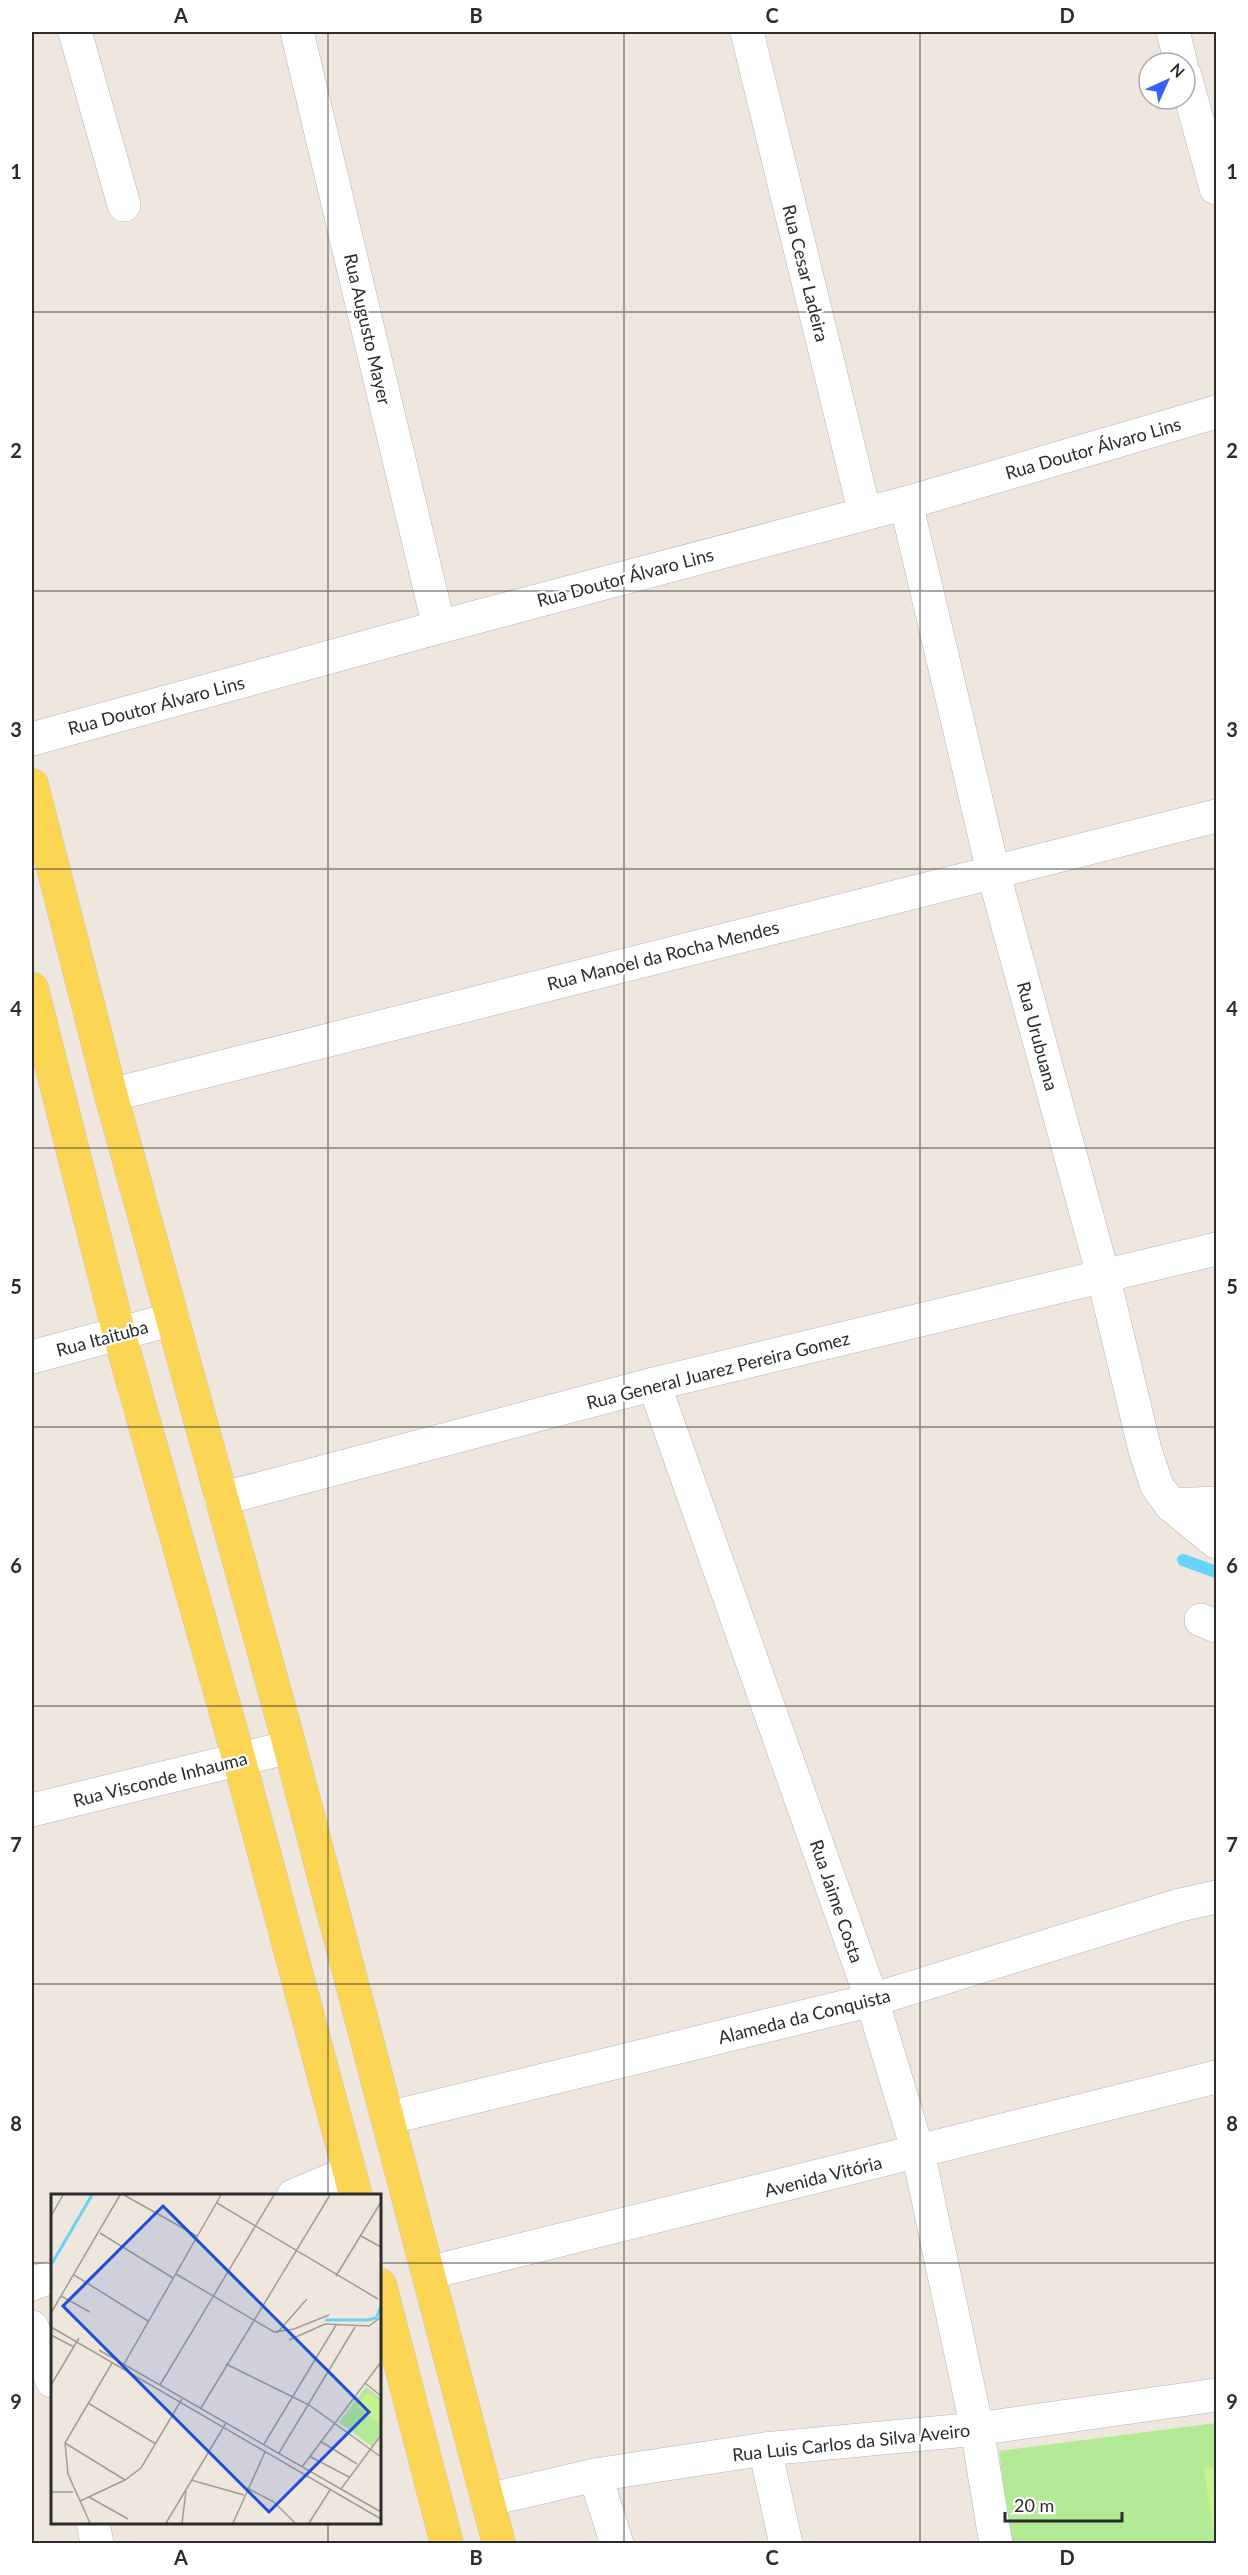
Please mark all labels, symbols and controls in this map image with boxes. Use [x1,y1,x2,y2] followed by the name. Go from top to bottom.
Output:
[173,3,188,27] text: A
[469,3,483,27] text: B
[765,3,779,27] text: C
[1059,3,1075,27] text: D
[1137,51,1197,111] north arrow
[1167,59,1189,81] text: N
[10,159,22,183] text: 1
[1226,159,1238,183] text: 1
[778,202,834,344] street label: Rua Cesar Ladeira
[340,251,396,407] street label: Rua Augusto Mayer
[1003,412,1184,484] street label: Rua Doutor Álvaro Lins
[10,438,22,462] text: 2
[1226,438,1238,462] text: 2
[534,543,716,611] street label: Rua Doutor Álvaro Lins
[65,671,247,739] street label: Rua Doutor Álvaro Lins
[10,717,22,741] text: 3
[1226,717,1238,741] text: 3
[545,915,782,995] street label: Rua Manoel da Rocha Mendes
[1013,979,1063,1093] street label: Rua Urubuana
[10,996,22,1020] text: 4
[1226,996,1238,1020] text: 4
[10,1274,22,1298] text: 5
[1226,1274,1238,1298] text: 5
[54,1315,150,1361] street label: Rua Itaituba
[584,1327,852,1413] street label: Rua General Juarez Pereira Gomez
[10,1553,22,1577] text: 6
[1226,1553,1238,1577] text: 6
[71,1747,249,1811] street label: Rua Visconde Inhauma
[10,1832,22,1856] text: 7
[1226,1832,1238,1856] text: 7
[806,1837,868,1965] street label: Rua Jaime Costa
[716,1984,892,2048] street label: Alameda da Conquista
[10,2111,22,2135] text: 8
[1226,2111,1238,2135] text: 8
[762,2151,884,2201] street label: Avenida Vitória
[51,2194,381,2524] inset map
[10,2389,22,2413] text: 9
[1226,2389,1238,2413] text: 9
[731,2419,971,2465] street label: Rua Luis Carlos da Silva Aveiro
[1005,2485,1122,2523] scale bar
[1014,2494,1054,2516] text: 20 m
[173,2545,188,2569] text: A
[469,2545,483,2569] text: B
[765,2545,779,2569] text: C
[1059,2545,1075,2569] text: D

